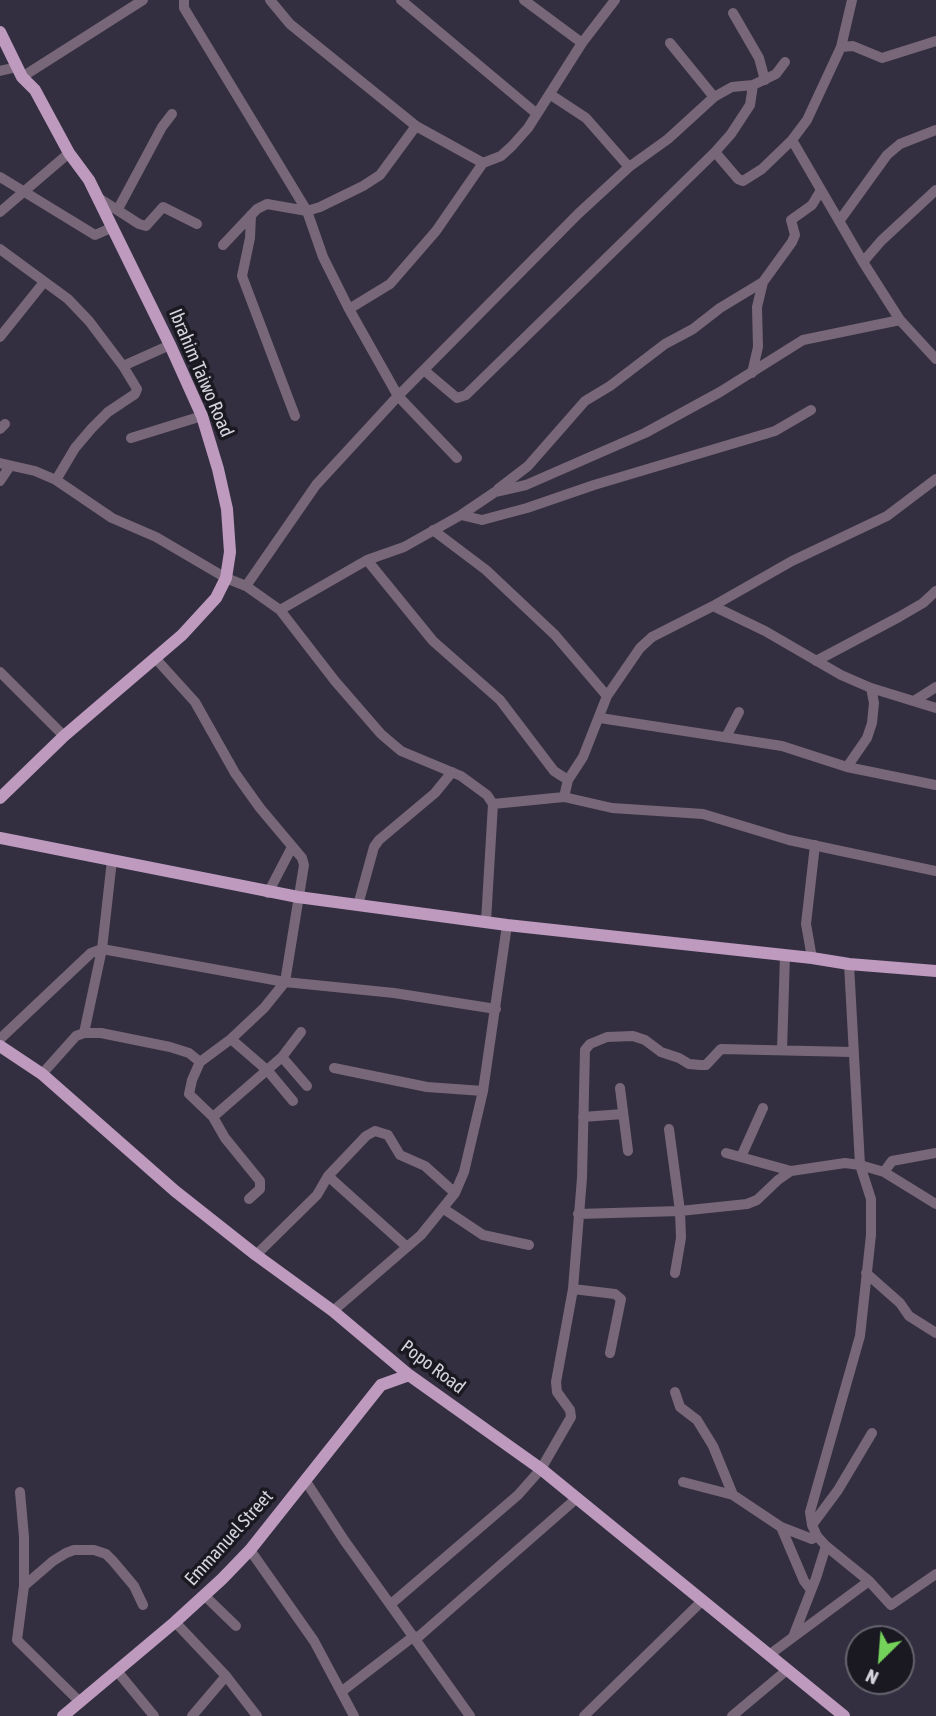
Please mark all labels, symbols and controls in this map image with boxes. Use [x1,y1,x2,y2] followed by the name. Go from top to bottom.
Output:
[164,306,238,440] street label: Ibrahim Taiwo Road
[396,1335,470,1399] street label: Popo Road
[180,1486,278,1590] street label: Emmanuel Street
[845,1625,915,1695] north arrow
[862,1665,882,1690] text: N

